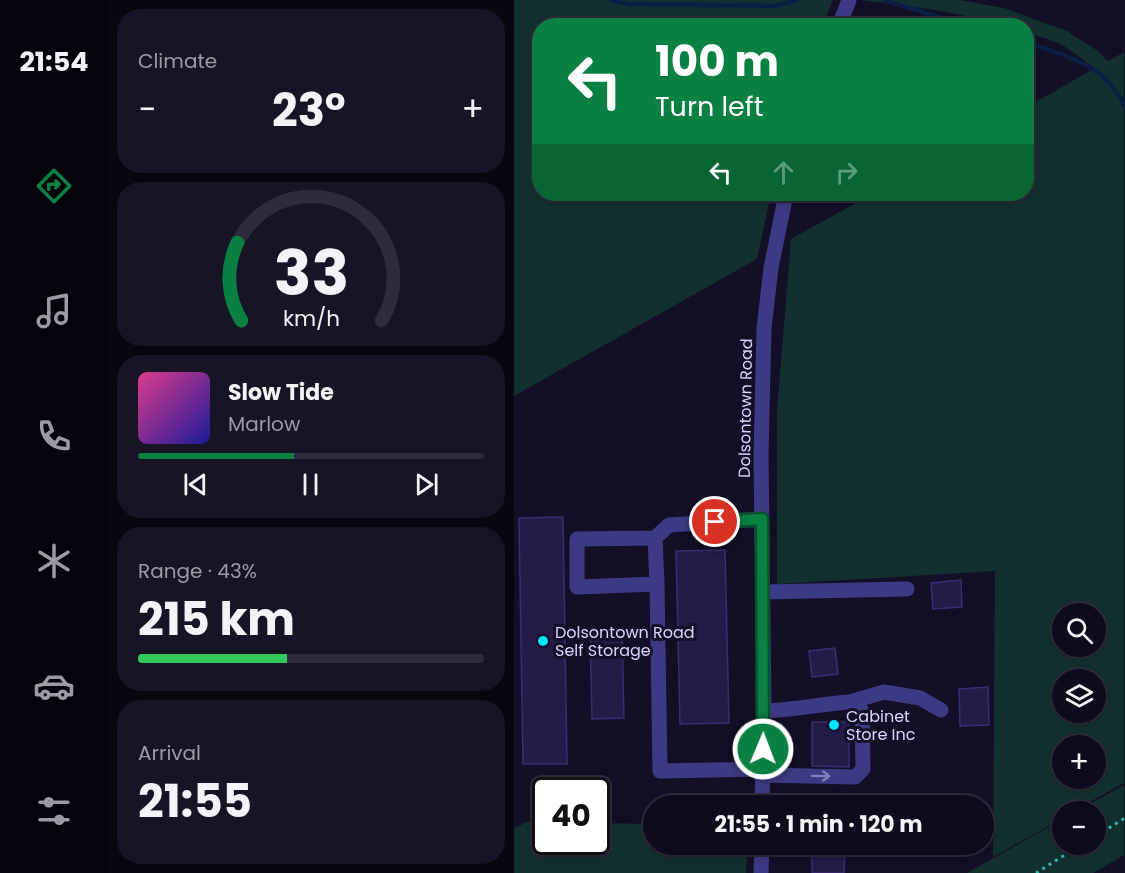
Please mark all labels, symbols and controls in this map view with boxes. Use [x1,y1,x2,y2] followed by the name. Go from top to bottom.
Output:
[655,32,779,91] text: 100 m
[556,42,634,120] icon: left
[19,43,89,80] text: 21:54
[138,47,217,75] text: Climate
[272,79,346,142] text: 23°
[138,86,156,133] text: −
[461,86,484,133] text: +
[655,88,764,125] text: Turn left
[704,156,737,189] icon: left
[767,156,800,189] icon: ahead
[830,156,863,189] icon: right
[33,165,75,207] icon: directions
[273,229,349,317] text: 33
[33,290,75,332] icon: music
[282,303,340,334] text: km/h
[733,338,758,478] street label: Dolsontown Road
[228,377,334,408] text: Slow Tide
[228,410,300,438] text: Marlow
[33,415,75,457] icon: phone
[179,468,212,501] icon: previous
[294,468,327,501] icon: pause
[410,468,443,501] icon: next
[689,496,740,547] pin
[698,505,731,538] icon: arrive
[33,540,75,582] icon: climate
[138,557,257,585] text: Range · 43%
[138,588,295,651] text: 215 km
[1052,603,1106,855] map controls
[1052,603,1106,657] button: search
[555,621,695,662] place label: Dolsontown Road Self Storage
[536,634,550,648] marker: Dolsontown Road Self Storage
[33,665,75,707] icon: car
[1052,669,1106,723] button: layers
[846,705,916,746] place label: Cabinet Store Inc
[731,717,795,781] position arrow
[827,718,841,732] marker: Cabinet Store Inc
[1052,735,1106,789] button: +
[138,739,201,767] text: Arrival
[138,770,252,833] text: 21:55
[811,771,831,782] one-way arrow
[532,777,610,855] speed limit sign: 40
[33,790,75,832] icon: filters
[1052,801,1106,855] button: −
[714,809,923,840] text: 21:55 · 1 min · 120 m

